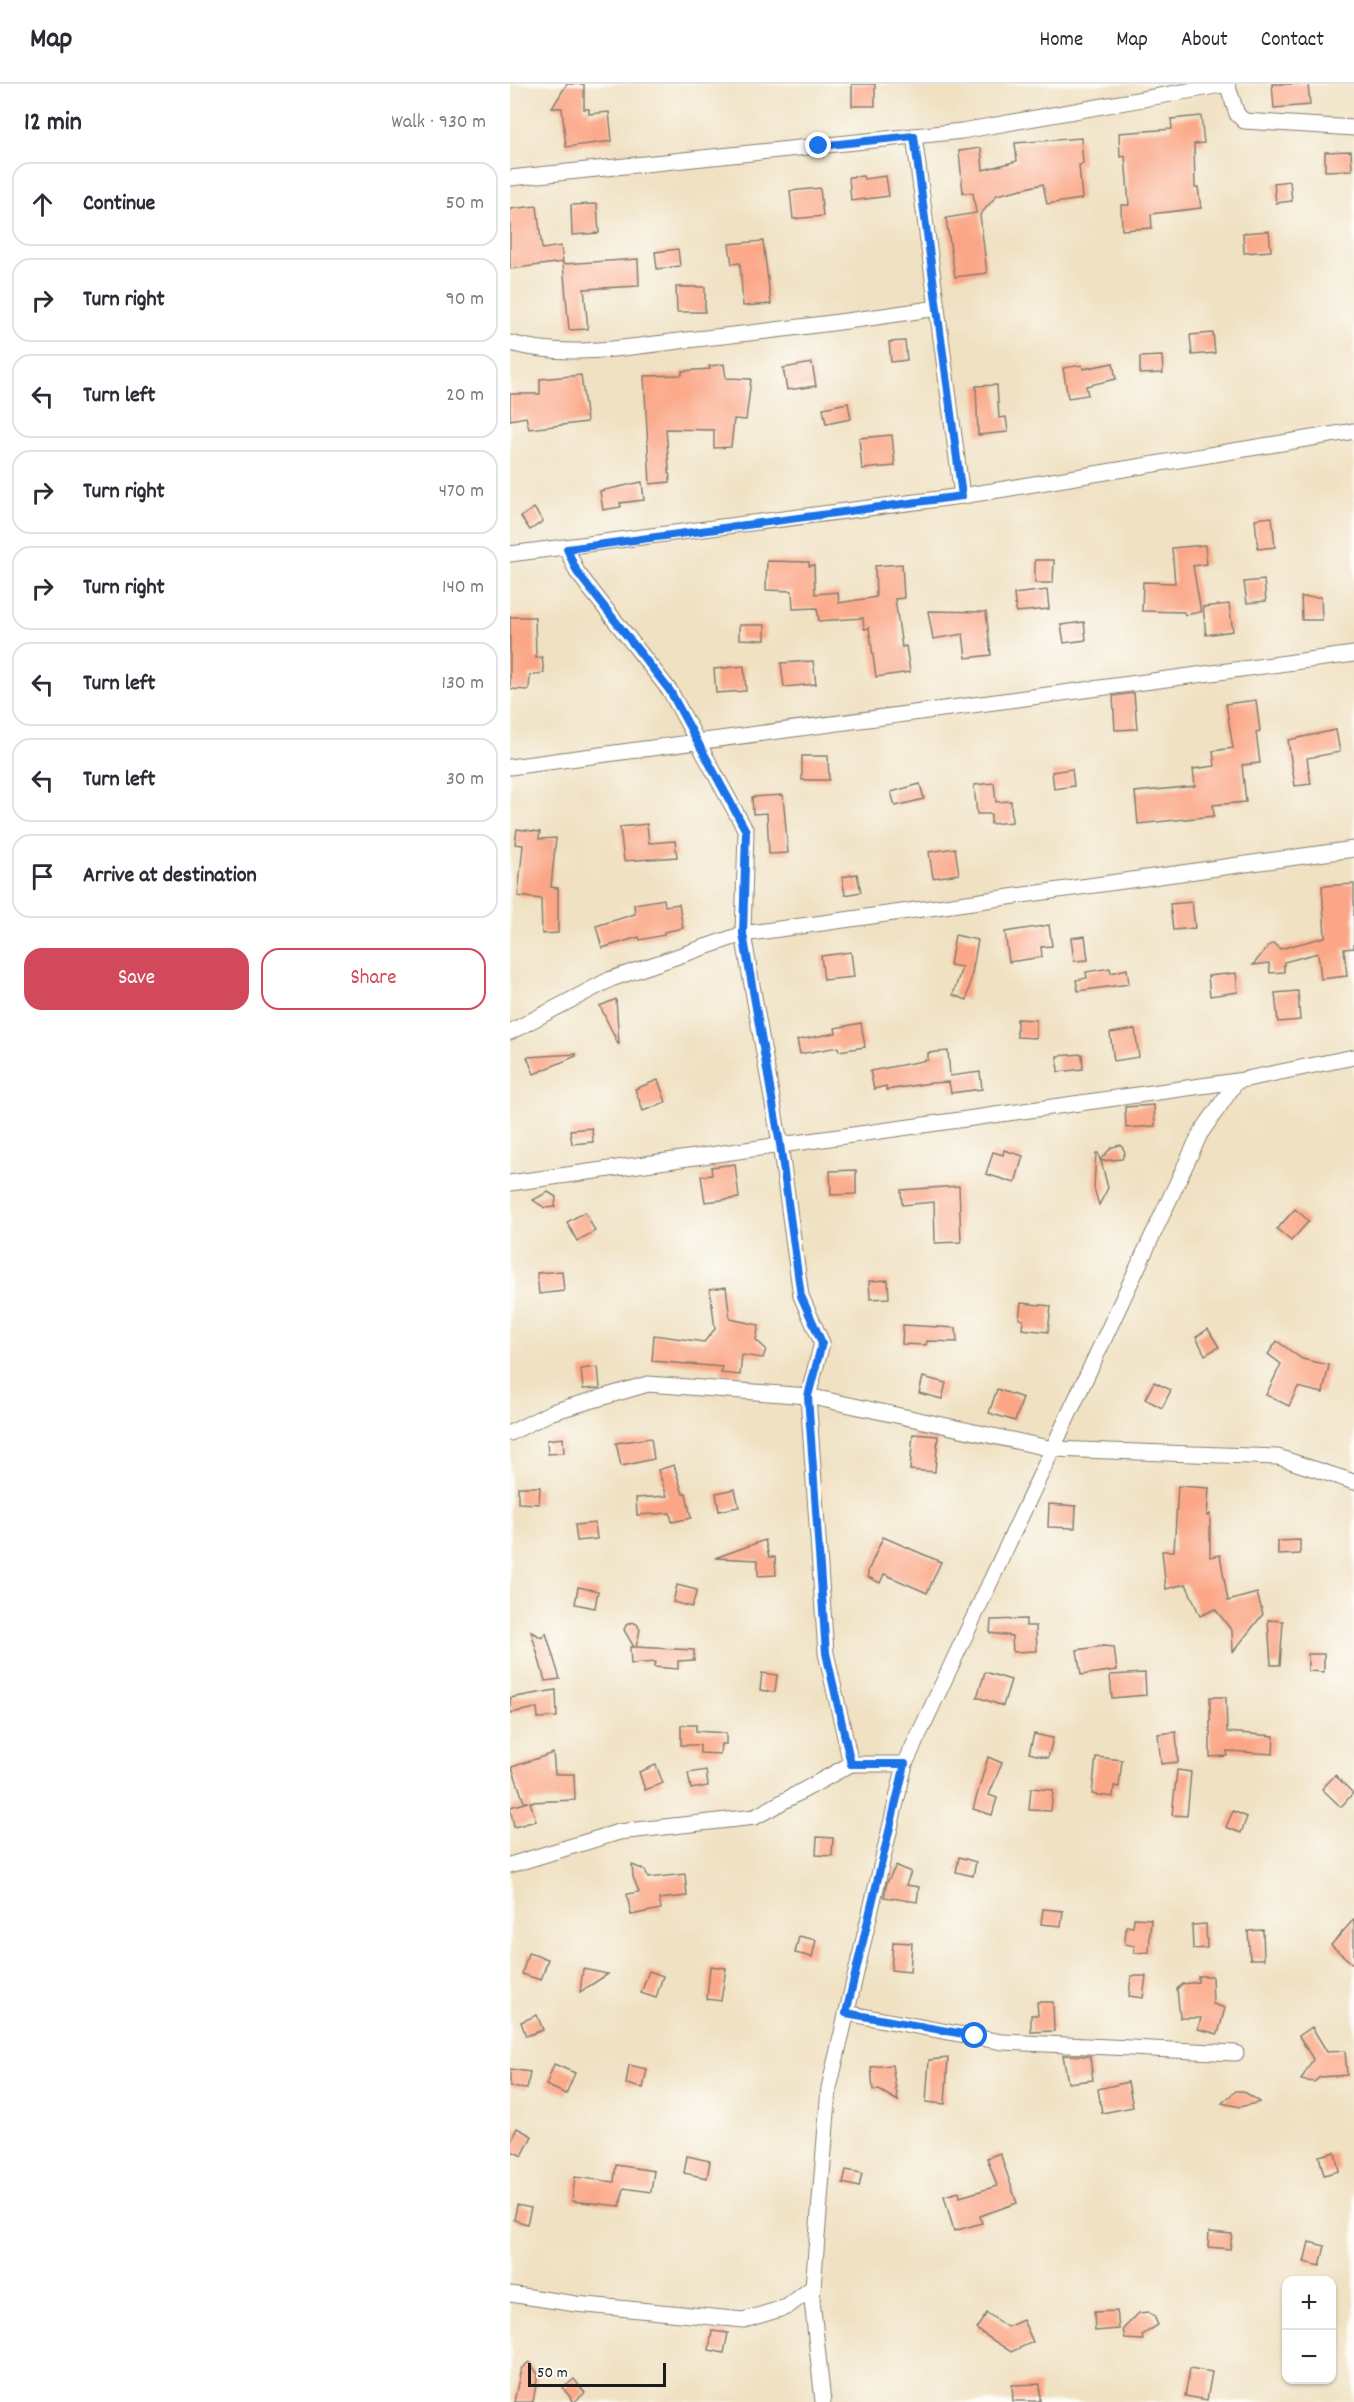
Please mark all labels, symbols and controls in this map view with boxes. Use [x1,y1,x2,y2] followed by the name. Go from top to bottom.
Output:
[30,21,72,61] text: Map
[1039,26,1083,56] text: Home
[1116,26,1148,56] text: Map
[1181,26,1228,56] text: About
[1261,26,1324,56] text: Contact
[24,105,82,142] text: 12 min
[391,109,486,137] text: Walk · 930 m
[805,132,831,158] route end
[26,188,59,221] icon: ahead
[83,189,155,220] text: Continue
[446,190,484,218] text: 50 m
[26,284,59,317] icon: right
[83,285,165,316] text: Turn right
[446,286,484,314] text: 90 m
[26,380,59,413] icon: left
[83,381,155,412] text: Turn left
[446,382,484,410] text: 20 m
[26,476,59,509] icon: right
[83,477,165,508] text: Turn right
[439,478,484,506] text: 470 m
[26,572,59,605] icon: right
[83,573,165,604] text: Turn right
[442,574,484,602] text: 140 m
[26,668,59,701] icon: left
[83,669,155,700] text: Turn left
[442,670,484,698] text: 130 m
[26,764,59,797] icon: left
[83,765,155,796] text: Turn left
[446,766,484,794] text: 30 m
[26,860,59,893] icon: arrive
[83,861,257,892] text: Arrive at destination
[24,948,249,1010] button: Save
[261,948,486,1010] button: Share
[961,2022,987,2048] route start
[1282,2276,1336,2384] map controls
[1282,2276,1336,2330] button: +
[1282,2330,1336,2384] button: −
[528,2360,666,2388] scale bar
[537,2362,568,2385] text: 50 m

